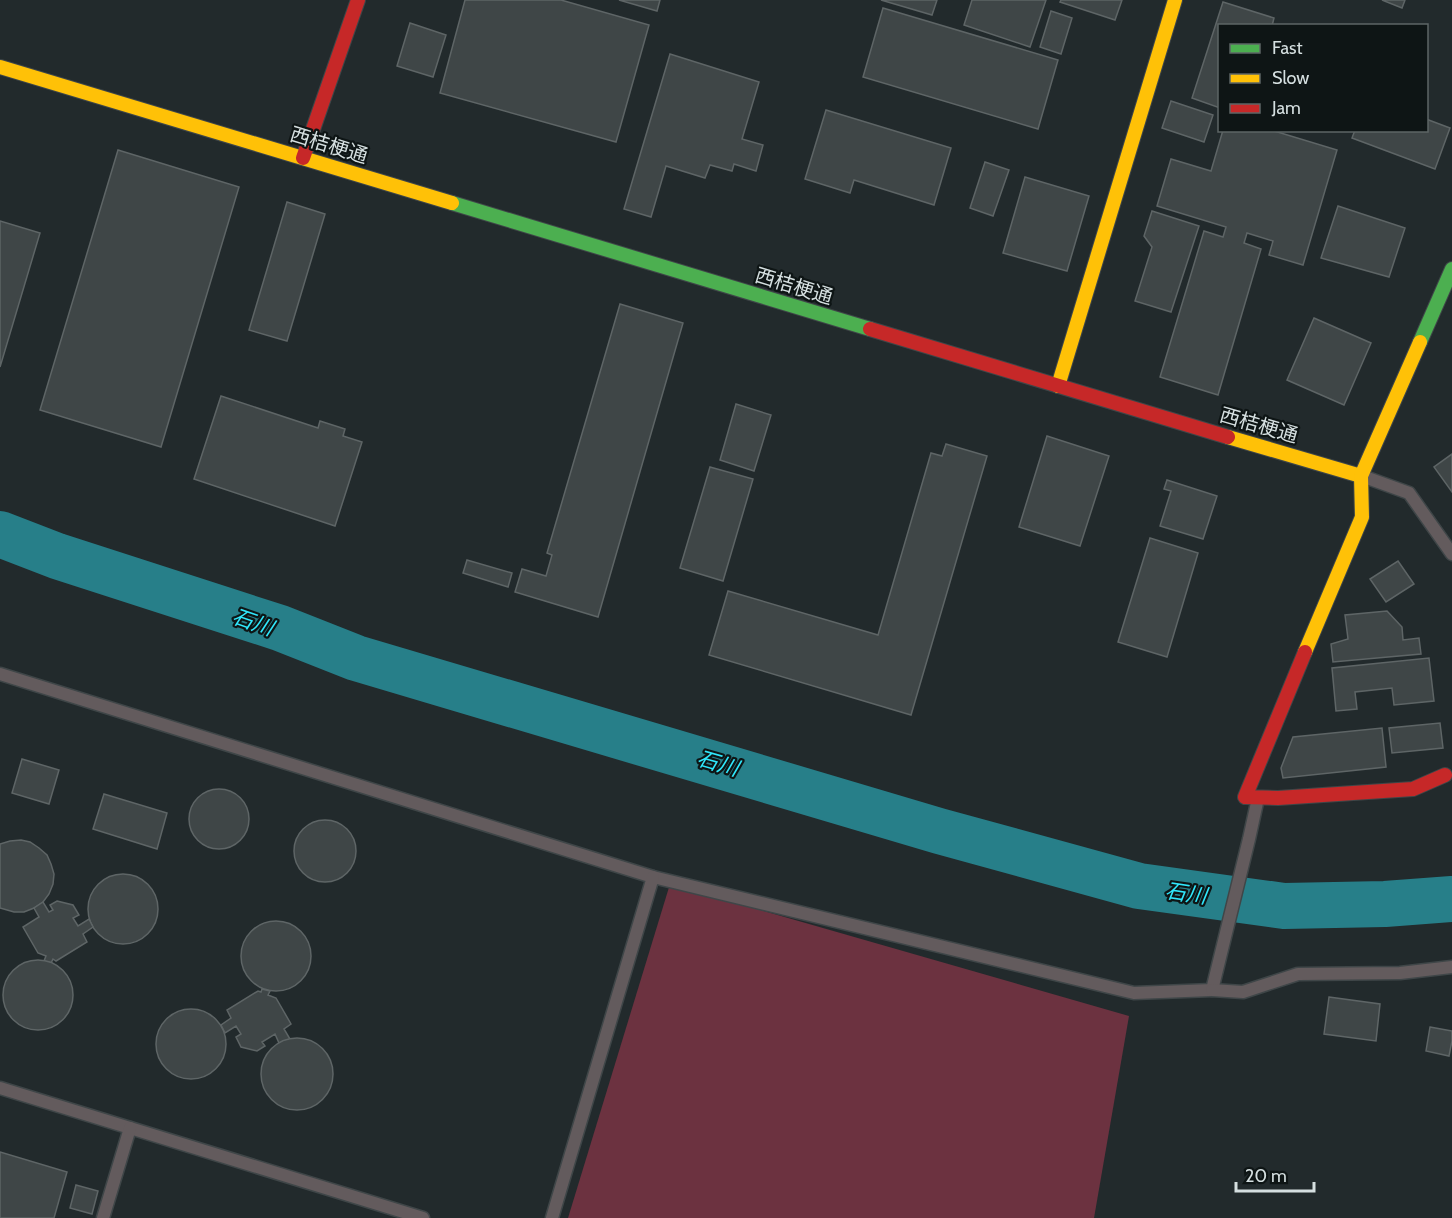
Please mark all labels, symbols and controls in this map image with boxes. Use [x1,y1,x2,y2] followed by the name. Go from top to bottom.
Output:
[1218,24,1428,132] legend
[1272,37,1303,59] text: Fast
[1272,67,1309,89] text: Slow
[1271,97,1301,119] text: Jam
[287,122,371,168] street label: 西桔梗通
[752,263,836,309] street label: 西桔梗通
[1217,402,1301,448] street label: 西桔梗通
[229,603,279,641] water label: 石川
[694,745,744,781] water label: 石川
[1163,878,1211,909] water label: 石川
[1236,1155,1314,1193] scale bar
[1245,1165,1287,1187] text: 20 m

